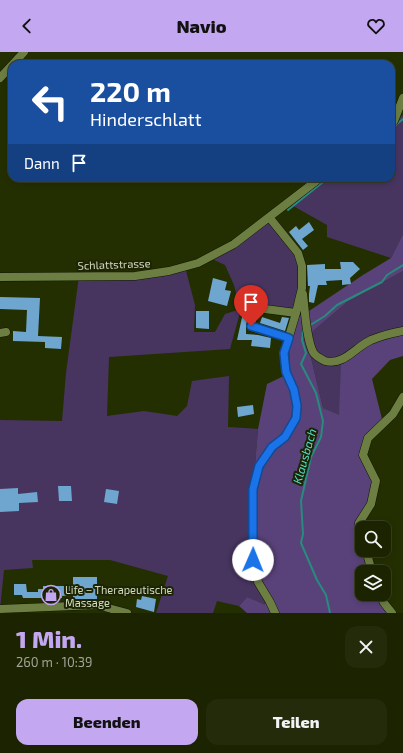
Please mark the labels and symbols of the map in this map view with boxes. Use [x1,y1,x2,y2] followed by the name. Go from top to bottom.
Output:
[77,256,151,272] street label: Schlattstrasse
[234,285,268,326] pin
[289,427,319,485] water label: Klausbach
[232,539,274,581] position arrow
[65,583,173,609] place label: Life – Therapeutische Massage
[40,584,62,606] shop icon: Life – Therapeutische Massage

